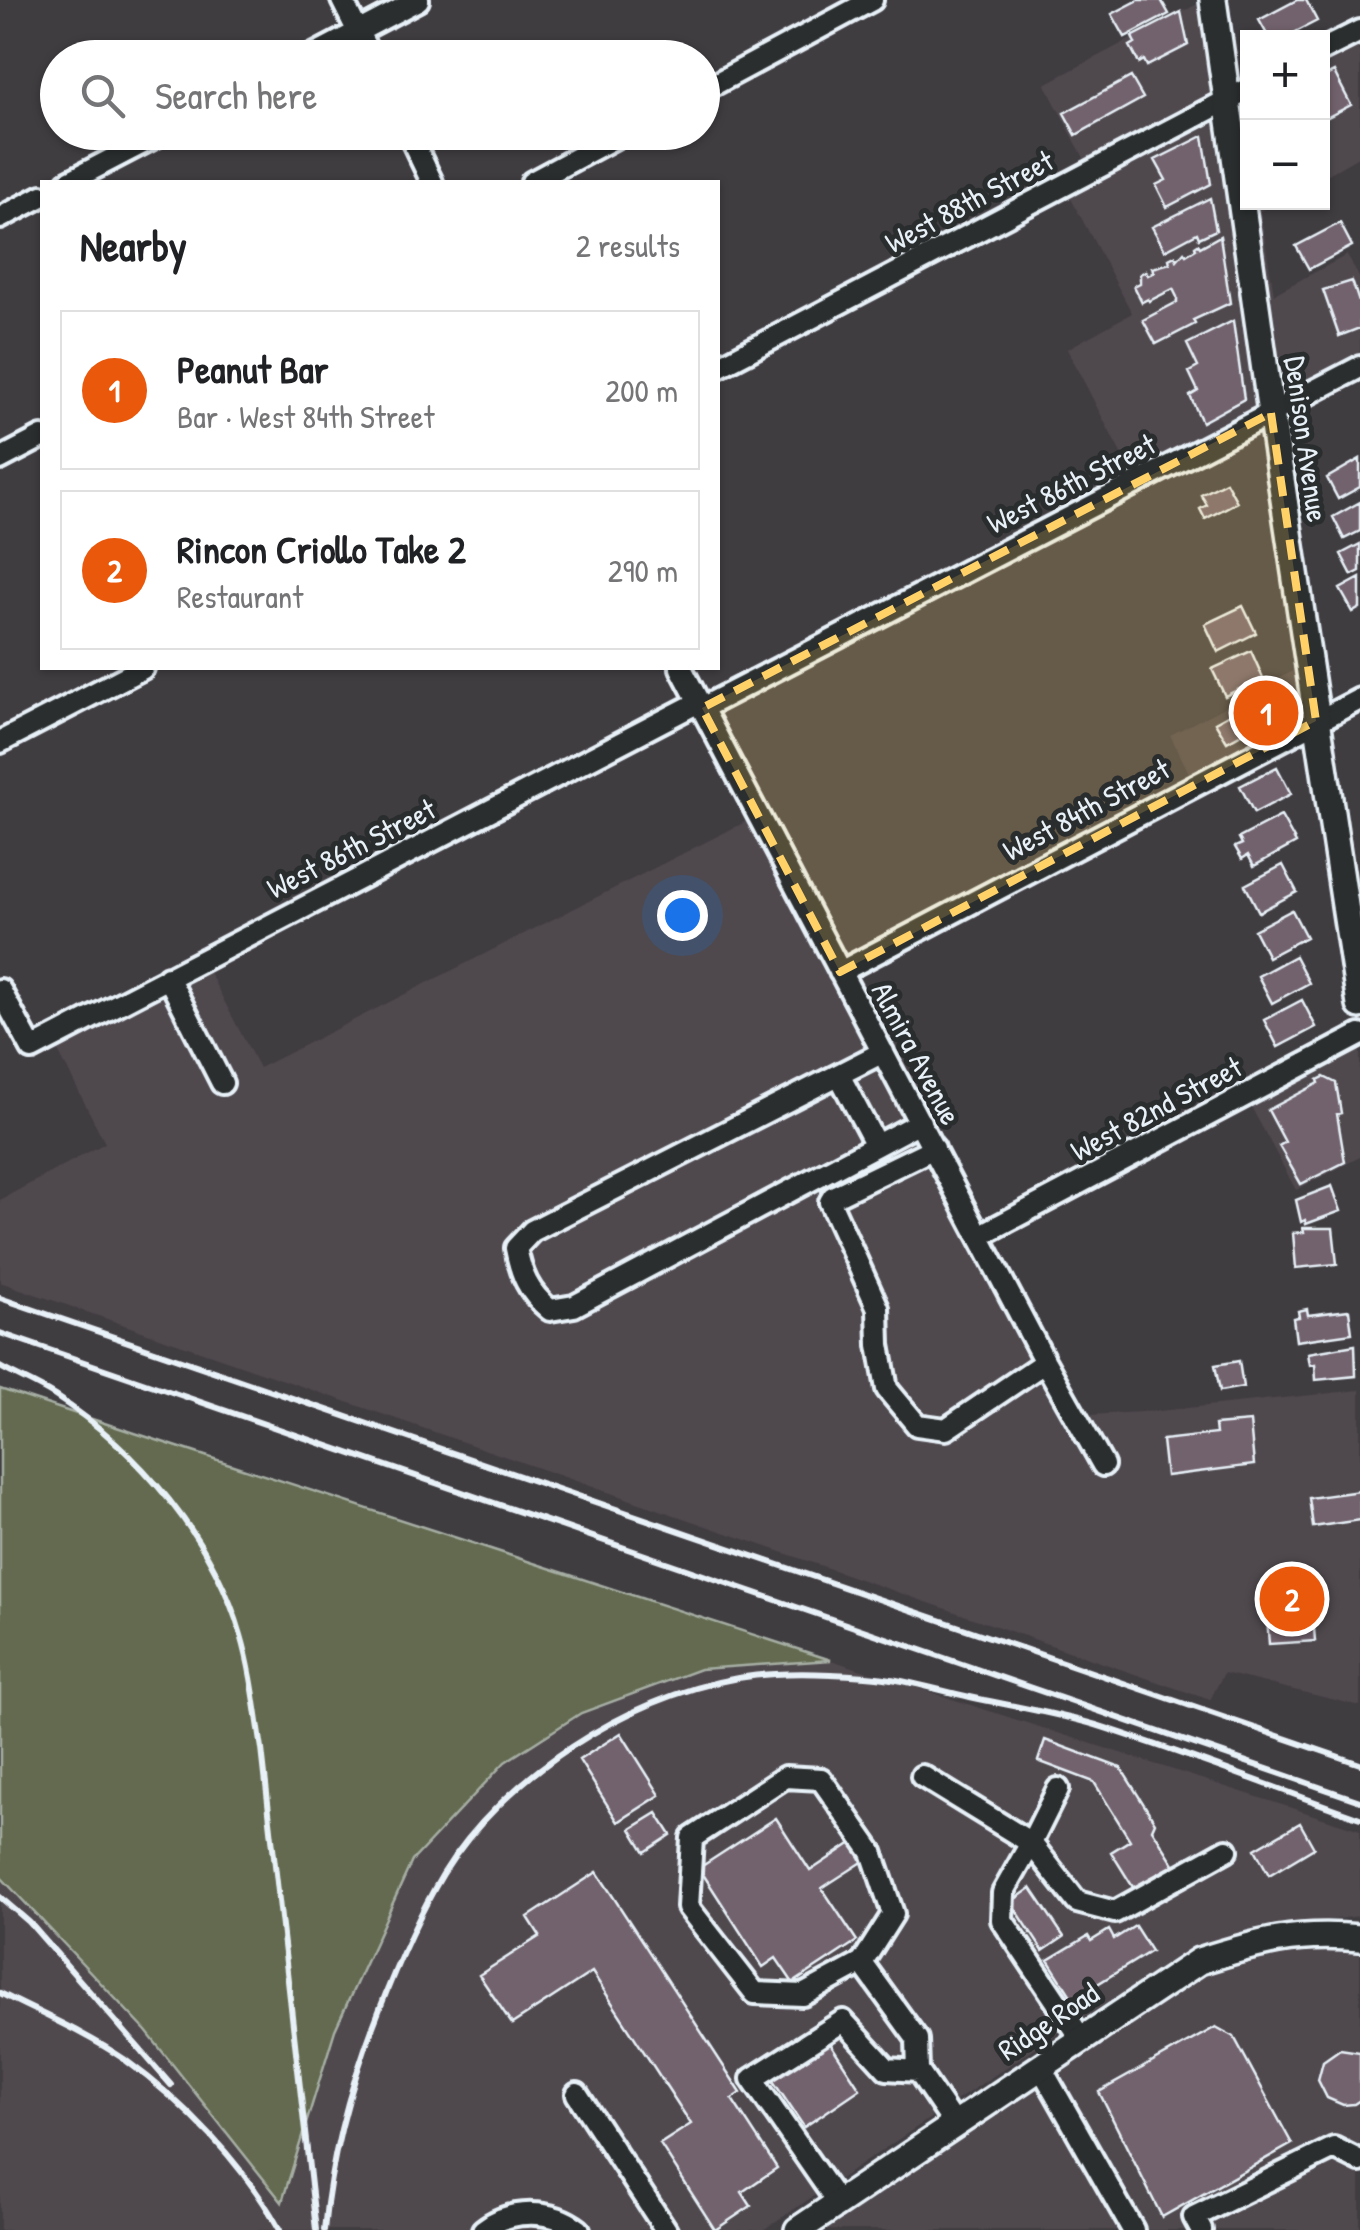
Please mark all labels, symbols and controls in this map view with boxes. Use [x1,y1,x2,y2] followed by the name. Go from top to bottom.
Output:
[1240,30,1330,210] map controls
[1240,30,1330,120] button: +
[40,40,720,150] search box
[75,68,130,123] icon: search
[155,69,317,121] text: Search here
[1240,120,1330,210] button: −
[878,140,1061,262] street label: West 88th Street
[80,217,187,274] text: Nearby
[576,224,680,267] text: 2 results
[177,343,328,395] text: Peanut Bar
[1276,354,1338,524] street label: Denison Avenue
[109,369,120,412] text: 1
[605,369,678,412] text: 200 m
[177,395,435,438] text: Bar · West 84th Street
[980,423,1163,543] street label: West 86th Street
[177,523,466,575] text: Rincon Criollo Take 2
[107,549,122,592] text: 2
[608,549,678,592] text: 290 m
[177,575,303,618] text: Restaurant
[1234,676,1298,750] pin: 1
[996,748,1177,870] street label: West 84th Street
[260,788,443,908] street label: West 86th Street
[657,890,708,941] your location
[863,975,971,1131] street label: Almira Avenue
[1064,1046,1249,1170] street label: West 82nd Street
[1260,1562,1324,1636] pin: 2
[990,1973,1106,2069] street label: Ridge Road

